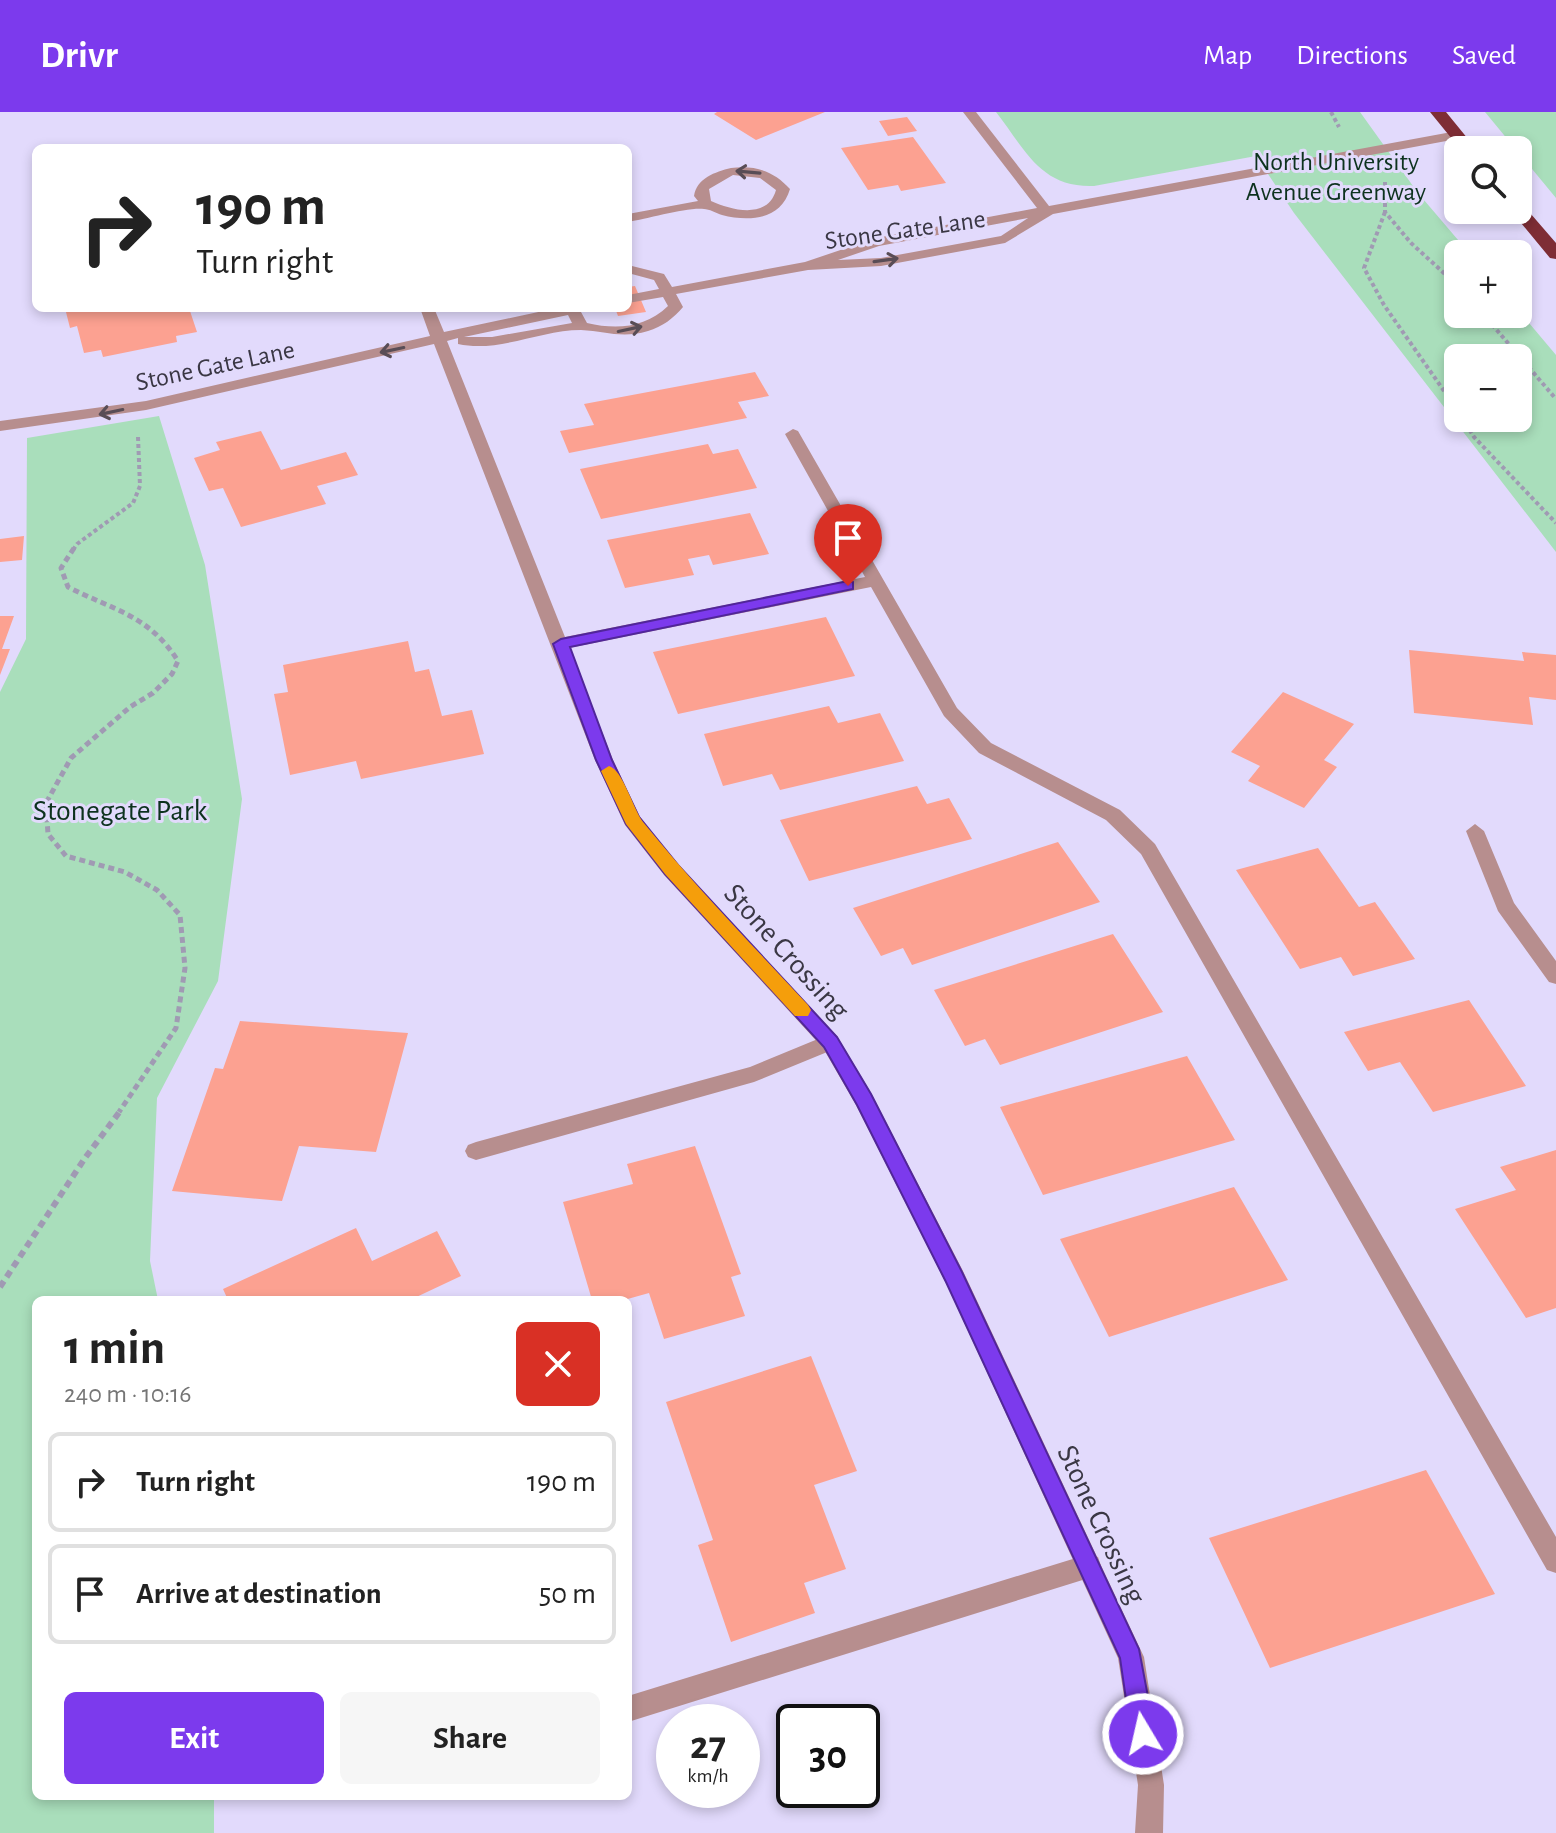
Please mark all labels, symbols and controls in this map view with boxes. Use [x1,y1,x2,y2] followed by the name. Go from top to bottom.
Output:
[40,37,118,75] text: Drivr
[1203,42,1252,70] text: Map
[1296,42,1408,70] text: Directions
[1452,42,1516,70] text: Saved
[1444,136,1532,432] map controls
[1444,136,1532,224] button: search
[1246,149,1426,205] park label: North University Avenue Greenway
[735,165,762,180] one-way arrow
[64,176,168,280] icon: right
[196,179,326,235] text: 190 m
[823,206,987,254] street label: Stone Gate Lane
[1444,240,1532,328] button: +
[196,244,333,280] text: Turn right
[873,252,898,267] one-way arrow
[616,321,642,336] one-way arrow
[133,336,297,396] street label: Stone Gate Lane
[380,343,406,358] one-way arrow
[1444,344,1532,432] button: −
[99,405,124,420] one-way arrow
[814,504,882,586] pin
[826,516,870,560] icon: arrive
[33,796,208,826] park label: Stonegate Park
[718,878,855,1026] street label: Stone Crossing
[516,1322,600,1406] button: close
[64,1325,165,1373] text: 1 min
[64,1381,191,1407] text: 240 m · 10:16
[1051,1441,1151,1609] street label: Stone Crossing
[68,1460,112,1504] icon: right
[136,1467,255,1497] text: Turn right
[527,1467,596,1497] text: 190 m
[68,1572,112,1616] icon: arrive
[136,1579,382,1609] text: Arrive at destination
[539,1579,596,1609] text: 50 m
[64,1692,324,1784] button: Exit
[340,1692,600,1784] button: Share
[1101,1692,1185,1776] position arrow
[776,1704,880,1808] speed limit sign: 30
[690,1726,726,1766] text: 27
[687,1766,729,1786] text: km/h

